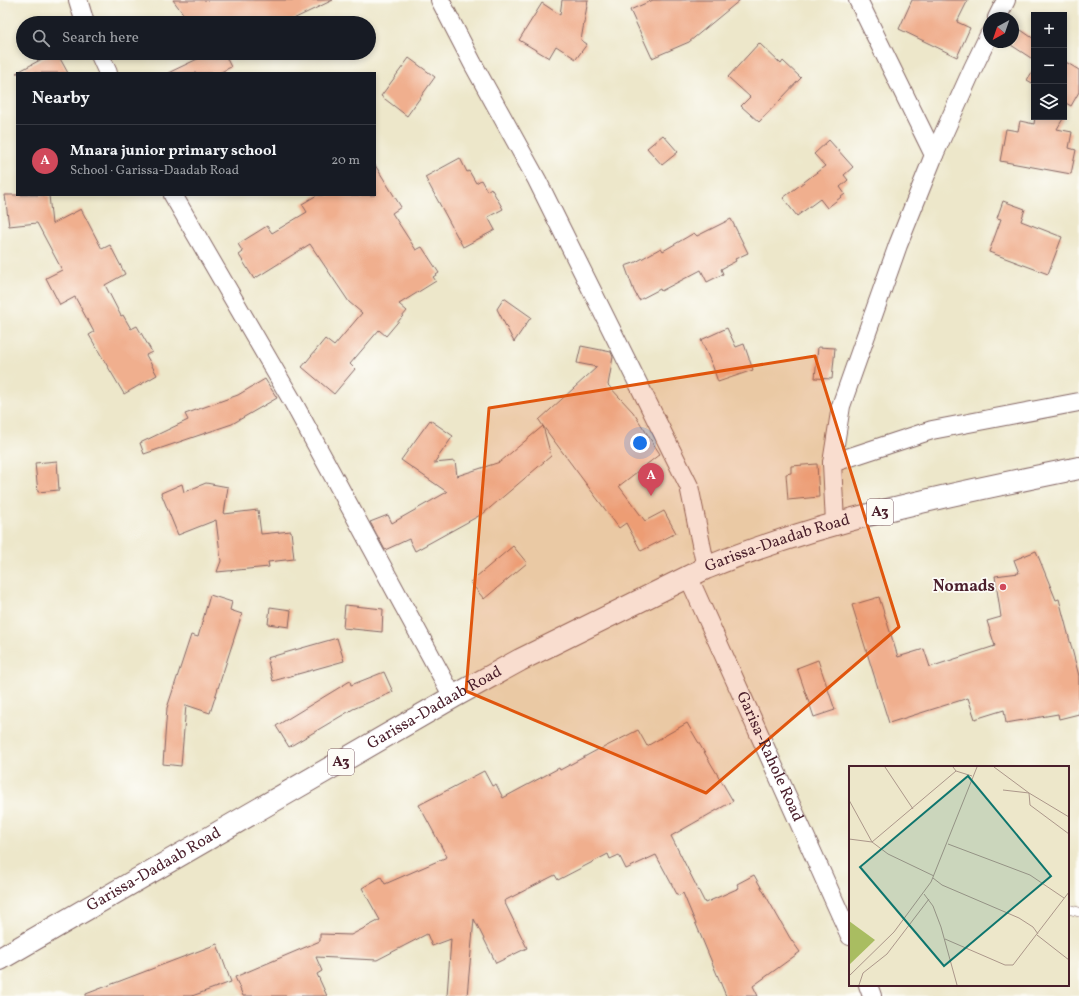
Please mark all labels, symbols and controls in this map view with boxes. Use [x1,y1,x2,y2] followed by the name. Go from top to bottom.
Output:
[983,12,1019,48] north arrow
[1031,12,1067,120] map controls
[1031,12,1067,48] button: +
[16,16,376,60] search box
[30,27,52,49] icon: search
[62,28,139,49] text: Search here
[1031,48,1067,84] button: −
[1031,84,1067,120] button: layers
[32,87,90,110] text: Nearby
[70,141,277,162] text: Mnara junior primary school
[40,152,50,170] text: A
[331,152,360,170] text: 20 m
[70,162,239,180] text: School · Garissa-Daadab Road
[630,433,650,453] your location
[638,463,664,496] pin: A
[867,499,893,525] road number: A3
[702,509,853,578] street label: Garissa-Daadab Road
[933,576,995,598] place label: Nomads
[998,582,1008,592] marker: Nomads
[363,661,506,755] street label: Garissa-Dadaab Road
[730,688,808,825] street label: Garisa-Rahole Road
[328,749,354,775] road number: A3
[849,766,1069,986] inset map
[83,822,225,917] street label: Garissa-Dadaab Road

